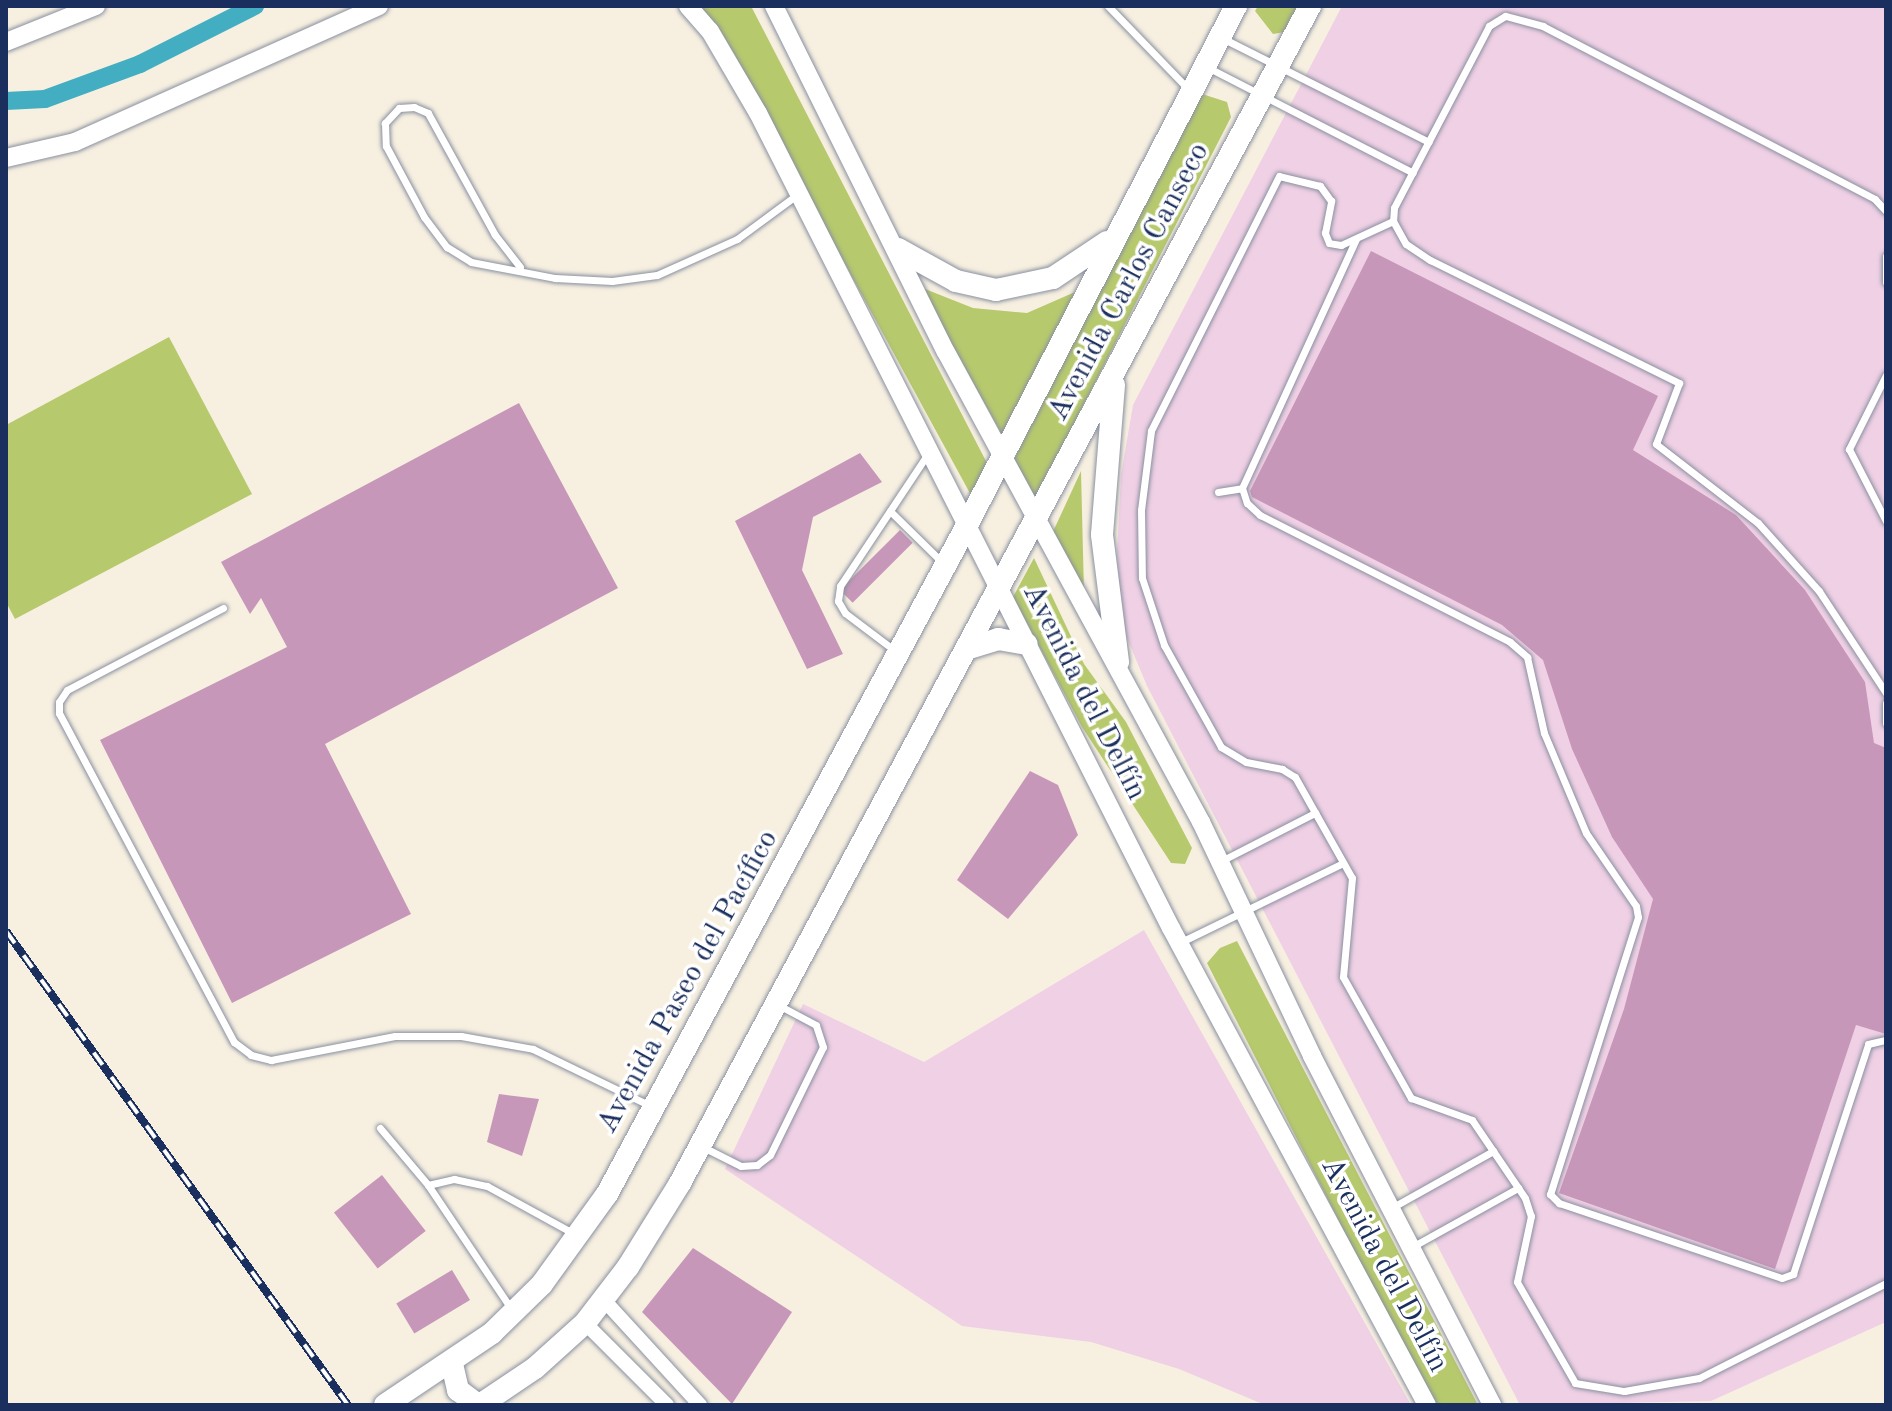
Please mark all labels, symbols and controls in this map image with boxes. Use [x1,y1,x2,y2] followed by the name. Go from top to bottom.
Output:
[1040,137,1218,427] street label: Avenida Carlos Canseco
[1014,578,1154,806] street label: Avenida del Delfín
[590,824,786,1140] street label: Avenida Paseo del Pacífico
[1312,1152,1456,1378] street label: Avenida del Delfín

